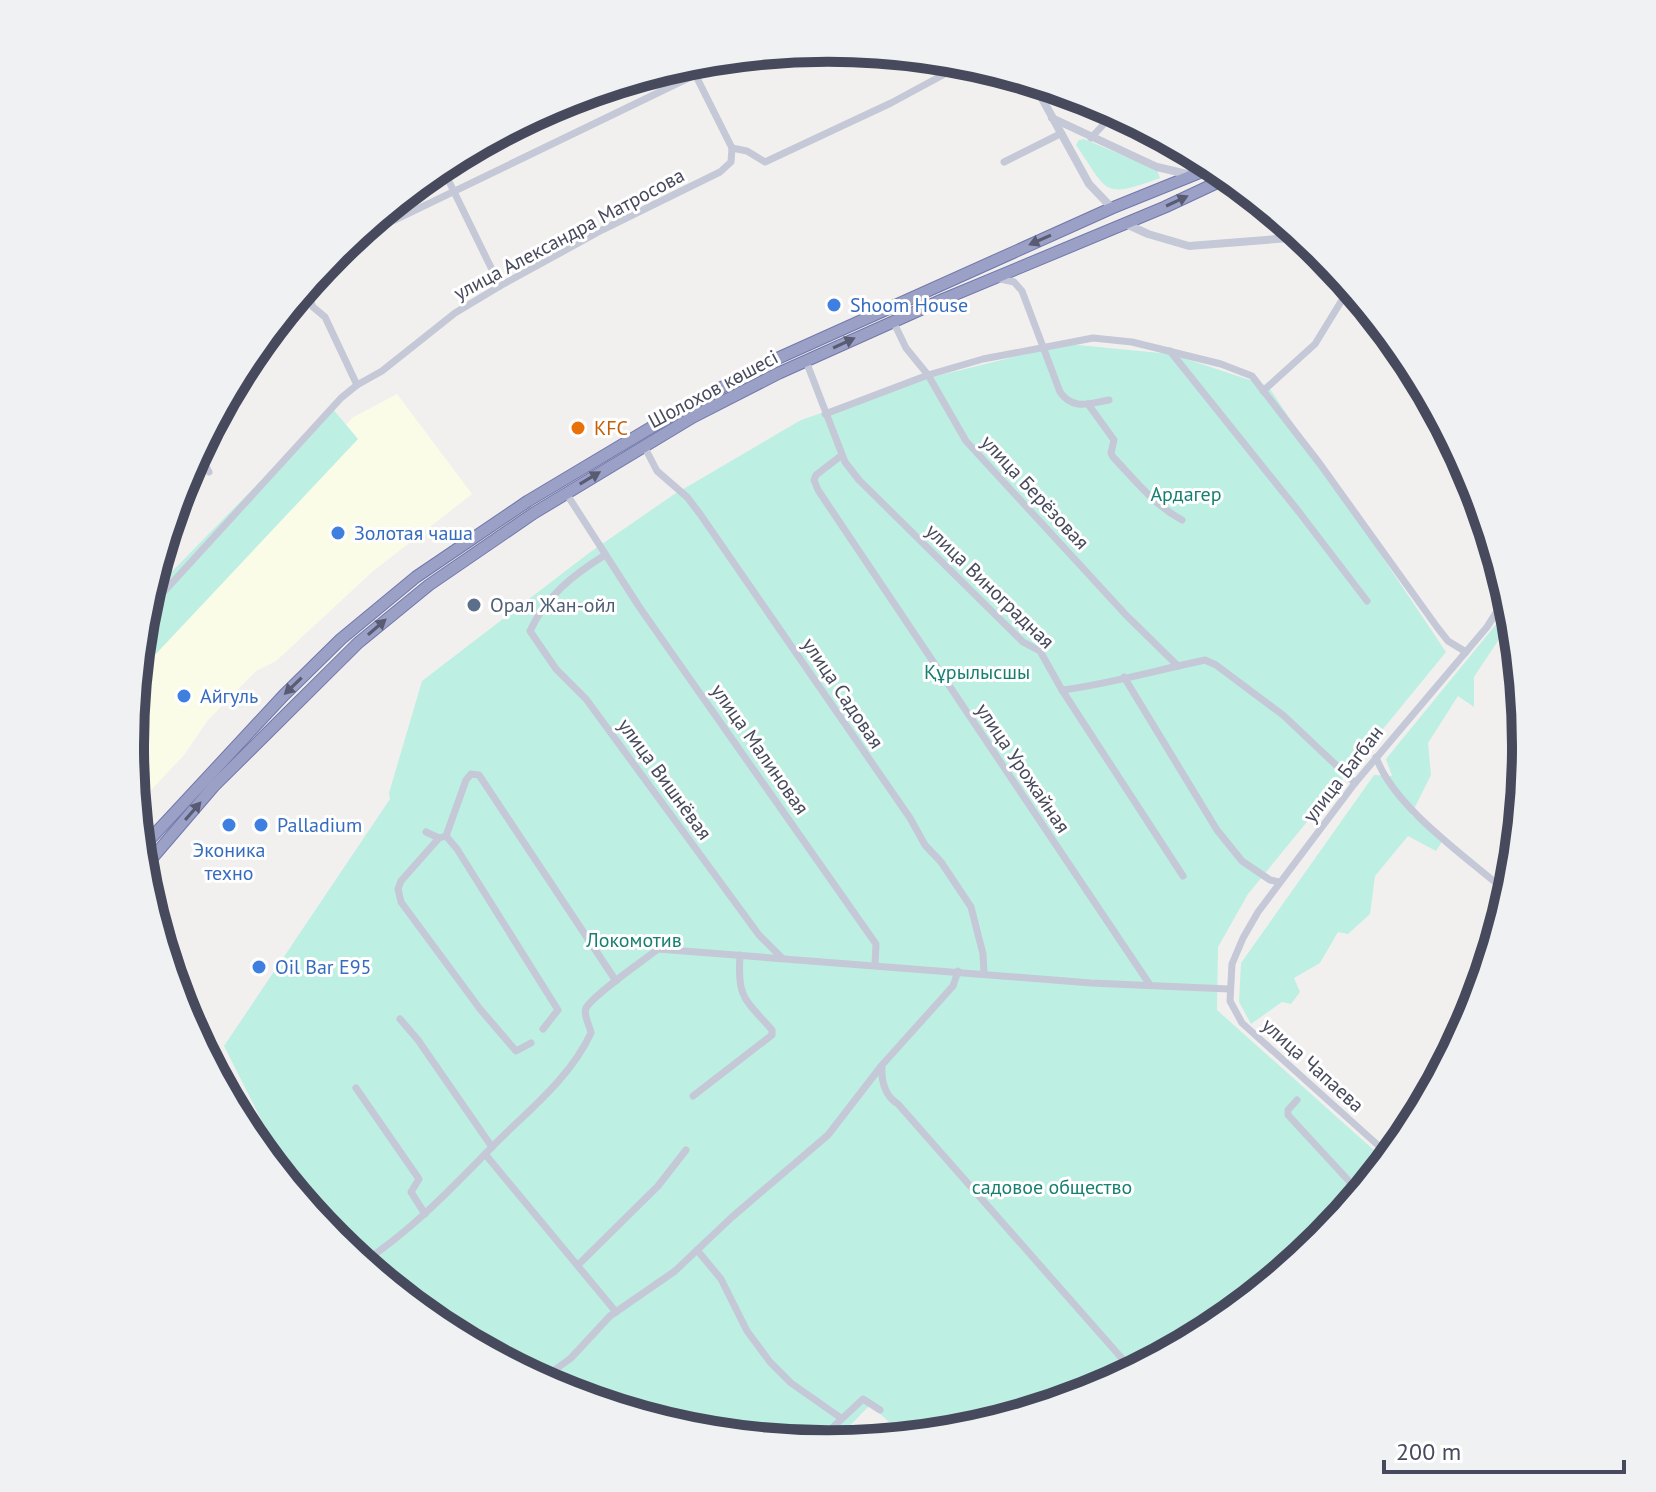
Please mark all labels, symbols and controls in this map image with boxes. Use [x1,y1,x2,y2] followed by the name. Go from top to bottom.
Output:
[449,162,689,306] street label: улица Александра Матросова
[1166,194,1189,208] one-way arrow
[1029,233,1052,247] one-way arrow
[850,292,968,318] place label: Shoom House
[825,296,843,314] marker: Shoom House
[832,336,856,350] one-way arrow
[644,344,782,434] street label: Шолохов көшесі
[594,415,628,441] place label: KFC
[569,419,587,437] marker: KFC
[975,429,1095,555] street label: улица Берёзовая
[579,471,601,485] one-way arrow
[1150,481,1222,507] park label: Ардагер
[920,518,1060,654] street label: улица Виноградная
[354,520,473,546] place label: Золотая чаша
[329,524,347,542] marker: Золотая чаша
[490,592,616,618] place label: Орал Жан-ойл
[465,596,483,614] marker: Орал Жан-ойл
[366,619,386,636] one-way arrow
[796,632,890,754] street label: улица Садовая
[924,659,1030,685] park label: Құрылысшы
[284,677,303,695] one-way arrow
[705,679,815,819] street label: улица Малиновая
[200,683,258,709] place label: Айгуль
[175,687,193,705] marker: Айгуль
[970,698,1076,838] street label: улица Урожайная
[612,713,718,845] street label: улица Вишнёвая
[1297,720,1389,828] street label: улица Багбан
[184,801,201,821] one-way arrow
[277,812,362,838] place label: Palladium
[220,816,238,834] marker: Эконика техно
[252,816,270,834] marker: Palladium
[193,837,265,886] place label: Эконика техно
[585,927,682,953] park label: Локомотив
[275,954,371,980] place label: Oil Bar E95
[250,958,268,976] marker: Oil Bar E95
[1256,1012,1370,1118] street label: улица Чапаева
[972,1174,1132,1200] park label: садовое общество
[1384,1424,1624,1474] scale bar
[1396,1436,1461,1467] text: 200 m

